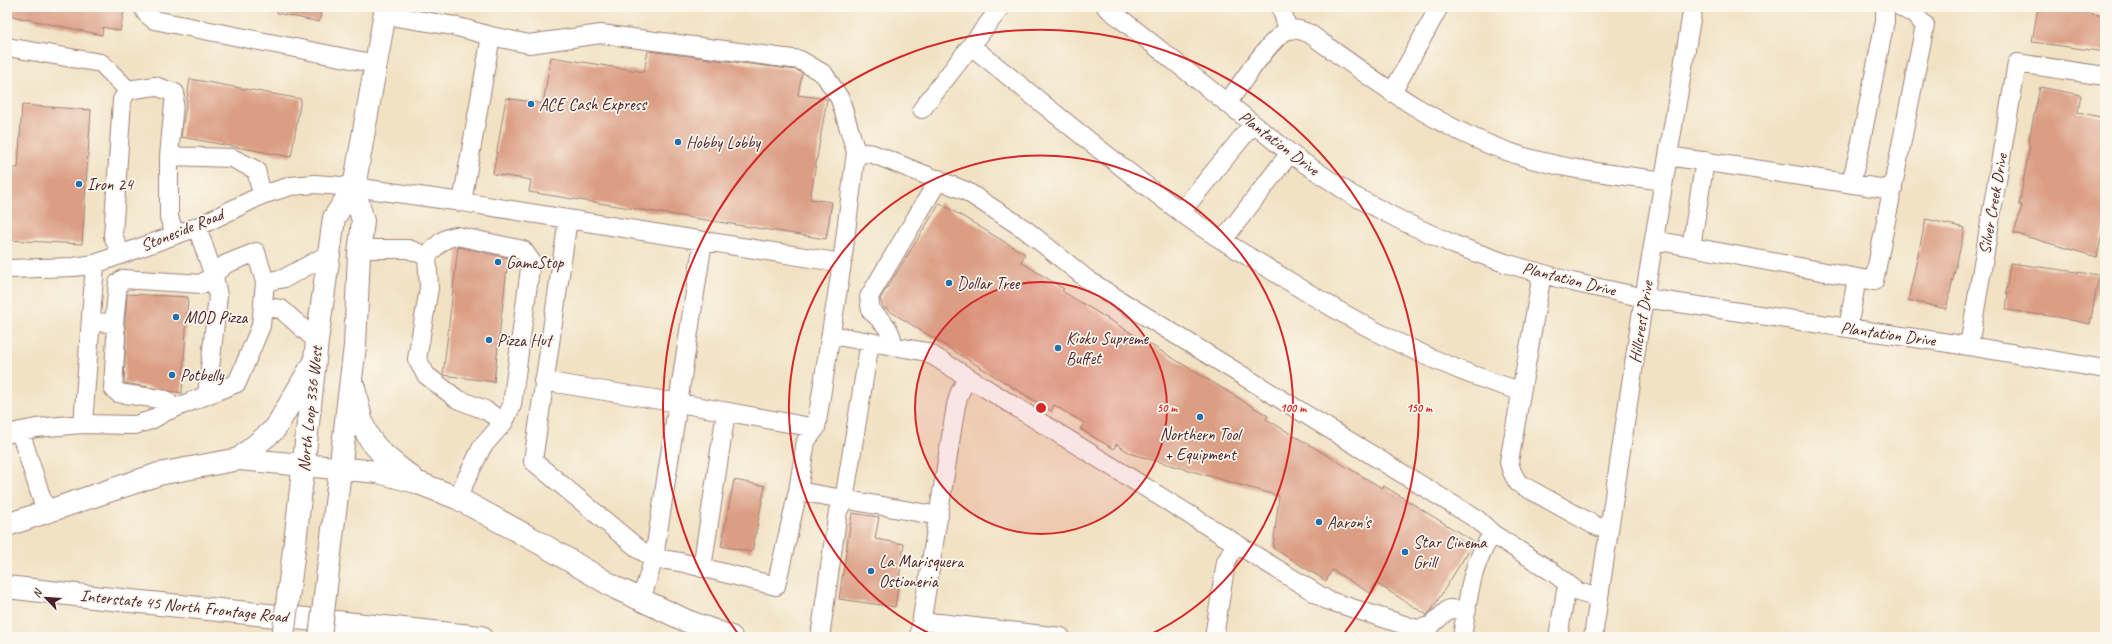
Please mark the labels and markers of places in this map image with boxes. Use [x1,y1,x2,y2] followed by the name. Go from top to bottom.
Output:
[539,94,648,115] place label: ACE Cash Express
[526,99,536,109] marker: ACE Cash Express
[686,132,761,153] place label: Hobby Lobby
[673,137,683,147] marker: Hobby Lobby
[87,174,135,195] place label: Iron 24
[74,179,84,189] marker: Iron 24
[506,252,565,273] place label: GameStop
[493,257,503,267] marker: GameStop
[957,273,1021,294] place label: Dollar Tree
[944,278,954,288] marker: Dollar Tree
[184,307,249,328] place label: MOD Pizza
[171,312,181,322] marker: MOD Pizza
[1066,328,1150,369] place label: Kioku Supreme Buffet
[497,330,554,351] place label: Pizza Hut
[484,335,494,345] marker: Pizza Hut
[1053,343,1063,353] marker: Kioku Supreme Buffet
[180,365,225,386] place label: Potbelly
[167,370,177,380] marker: Potbelly
[1034,401,1048,415] centre of rings
[1195,412,1205,422] marker: Northern Tool + Equipment
[1160,424,1243,465] place label: Northern Tool + Equipment
[1327,512,1373,533] place label: Aaron's
[1314,517,1324,527] marker: Aaron's
[1413,532,1488,573] place label: Star Cinema Grill
[1400,547,1410,557] marker: Star Cinema Grill
[879,551,965,592] place label: La Marisquera Ostioneria
[866,566,876,576] marker: La Marisquera Ostioneria

